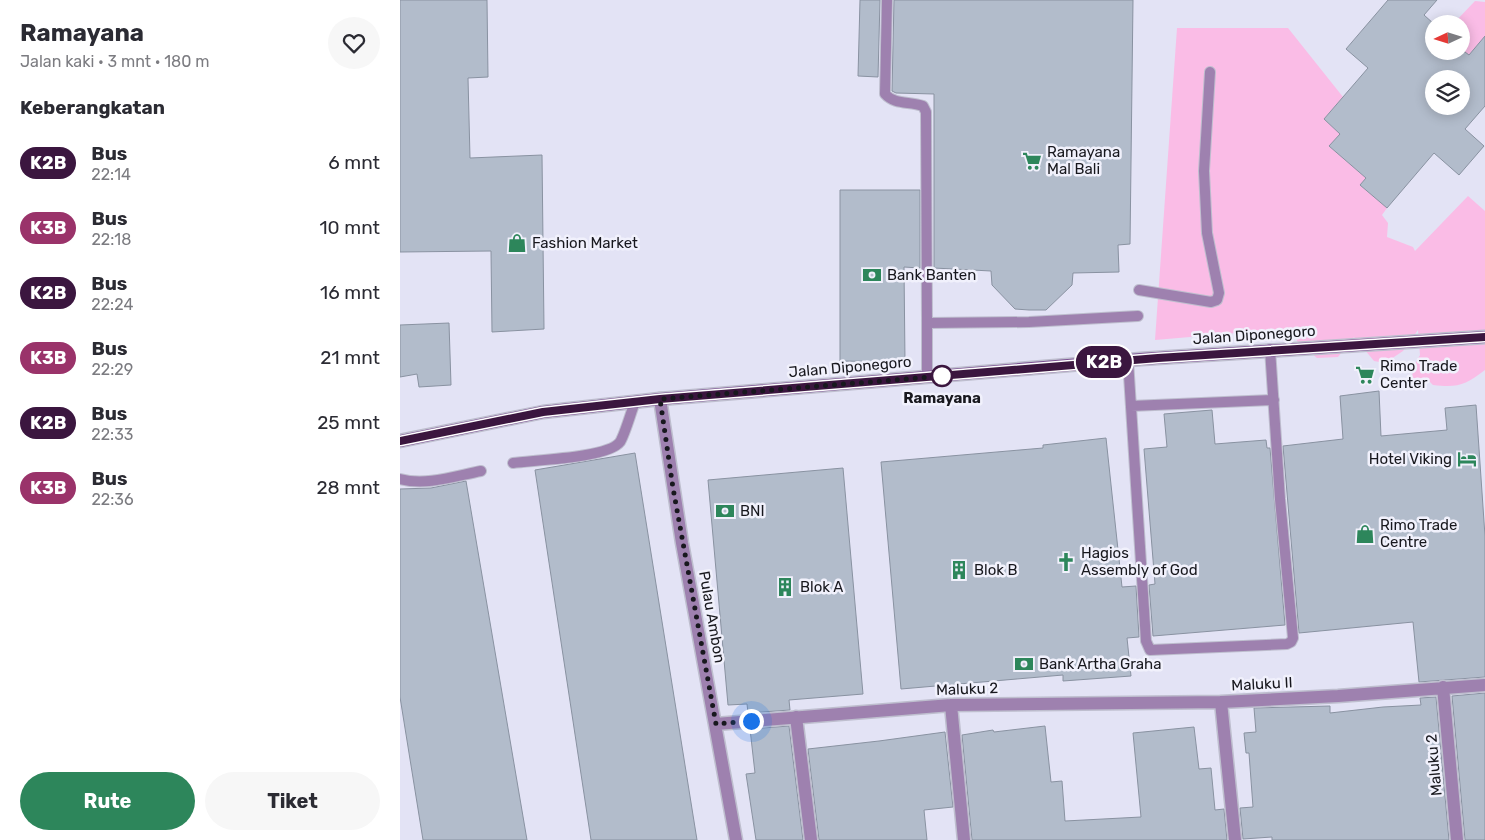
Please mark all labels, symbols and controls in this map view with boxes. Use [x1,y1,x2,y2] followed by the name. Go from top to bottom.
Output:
[1425,15,1470,60] north arrow
[1425,15,1470,115] map controls
[328,17,380,69] button: heart
[20,19,144,47] text: Ramayana
[20,52,209,71] text: Jalan kaki · 3 mnt · 180 m
[1425,70,1470,115] button: layers
[20,96,165,119] text: Keberangkatan
[91,142,127,165] text: Bus
[1047,143,1120,178] place label: Ramayana Mal Bali
[1021,150,1043,172] supermarket icon: Ramayana Mal Bali
[328,151,380,174] text: 6 mnt
[30,152,66,174] text: K2B
[91,165,131,184] text: 22:14
[91,207,128,230] text: Bus
[319,216,380,239] text: 10 mnt
[30,217,66,239] text: K3B
[91,230,131,249] text: 22:18
[506,232,528,254] shop icon: Fashion Market
[532,234,638,252] place label: Fashion Market
[861,264,883,286] bank icon: Bank Banten
[887,266,976,284] place label: Bank Banten
[91,272,127,295] text: Bus
[320,281,380,304] text: 16 mnt
[30,282,66,304] text: K2B
[91,295,133,314] text: 22:24
[1192,322,1316,348] street label: Jalan Diponegoro
[91,337,128,360] text: Bus
[320,346,380,369] text: 21 mnt
[1075,346,1133,378] line badge: K2B
[30,347,66,369] text: K3B
[1086,351,1122,373] text: K2B
[788,353,912,381] street label: Jalan Diponegoro
[1380,357,1457,392] place label: Rimo Trade Center
[91,360,133,379] text: 22:29
[1354,364,1376,386] supermarket icon: Rimo Trade Center
[931,365,953,387] marker: Ramayana
[903,389,981,407] place label: Ramayana
[91,402,127,425] text: Bus
[317,411,380,434] text: 25 mnt
[30,412,66,434] text: K2B
[91,425,133,444] text: 22:33
[1456,448,1478,470] hotel icon: Hotel Viking
[1369,450,1452,468] place label: Hotel Viking
[91,467,128,490] text: Bus
[316,476,380,499] text: 28 mnt
[30,477,66,499] text: K3B
[91,490,134,509] text: 22:36
[714,500,736,522] bank icon: BNI
[740,502,765,520] place label: BNI
[1380,516,1457,551] place label: Rimo Trade Centre
[1354,523,1376,545] shop icon: Rimo Trade Centre
[1081,544,1198,579] place label: Hagios Assembly of God
[1055,551,1077,573] church icon: Hagios Assembly of God
[948,559,970,581] building icon: Blok B
[974,561,1018,579] place label: Blok B
[695,570,729,664] street label: Pulau Ambon
[774,576,796,598] building icon: Blok A
[800,578,843,596] place label: Blok A
[1013,653,1035,675] bank icon: Bank Artha Graha
[1039,655,1161,673] place label: Bank Artha Graha
[1231,673,1293,695] street label: Maluku II
[936,679,999,699] street label: Maluku 2
[739,709,764,734] your location
[1422,733,1446,797] street label: Maluku 2
[20,772,195,830] button: Rute
[205,772,380,830] button: Tiket

